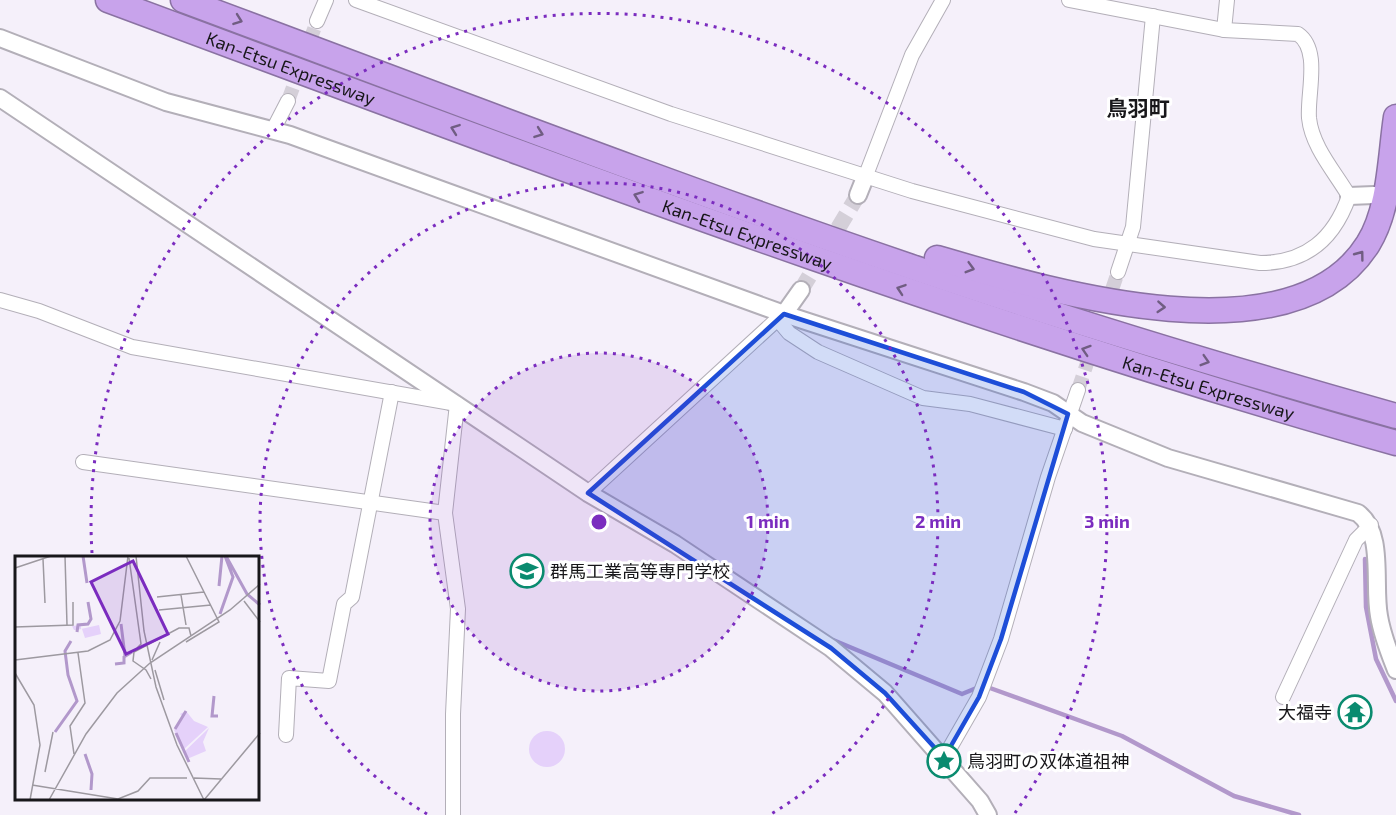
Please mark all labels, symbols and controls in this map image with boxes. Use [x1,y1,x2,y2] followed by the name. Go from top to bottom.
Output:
[232,13,243,26] one-way arrow
[203,26,379,110] street label: Kan-Etsu Expressway
[1107,95,1170,120] district label: 鳥羽町
[450,123,461,136] one-way arrow
[532,126,543,138] one-way arrow
[633,191,644,204] one-way arrow
[659,194,836,275] street label: Kan-Etsu Expressway
[1353,250,1364,261] one-way arrow
[964,261,975,273] one-way arrow
[896,283,907,296] one-way arrow
[1157,300,1166,313] one-way arrow
[1081,345,1092,357] one-way arrow
[1120,351,1298,424] street label: Kan-Etsu Expressway
[1199,354,1210,366] one-way arrow
[746,510,790,532] text: 1 min
[915,510,961,532] text: 2 min
[1084,510,1130,532] text: 3 min
[589,512,609,532] centre of rings
[509,553,545,589] school or university icon: 群馬工業高等専門学校
[15,556,260,800] inset map
[550,560,730,582] place label: 群馬工業高等専門学校
[1337,694,1373,730] temple icon: 大福寺
[1278,701,1332,723] place label: 大福寺
[926,743,962,779] place icon: 鳥羽町の双体道祖神
[967,750,1129,772] place label: 鳥羽町の双体道祖神

